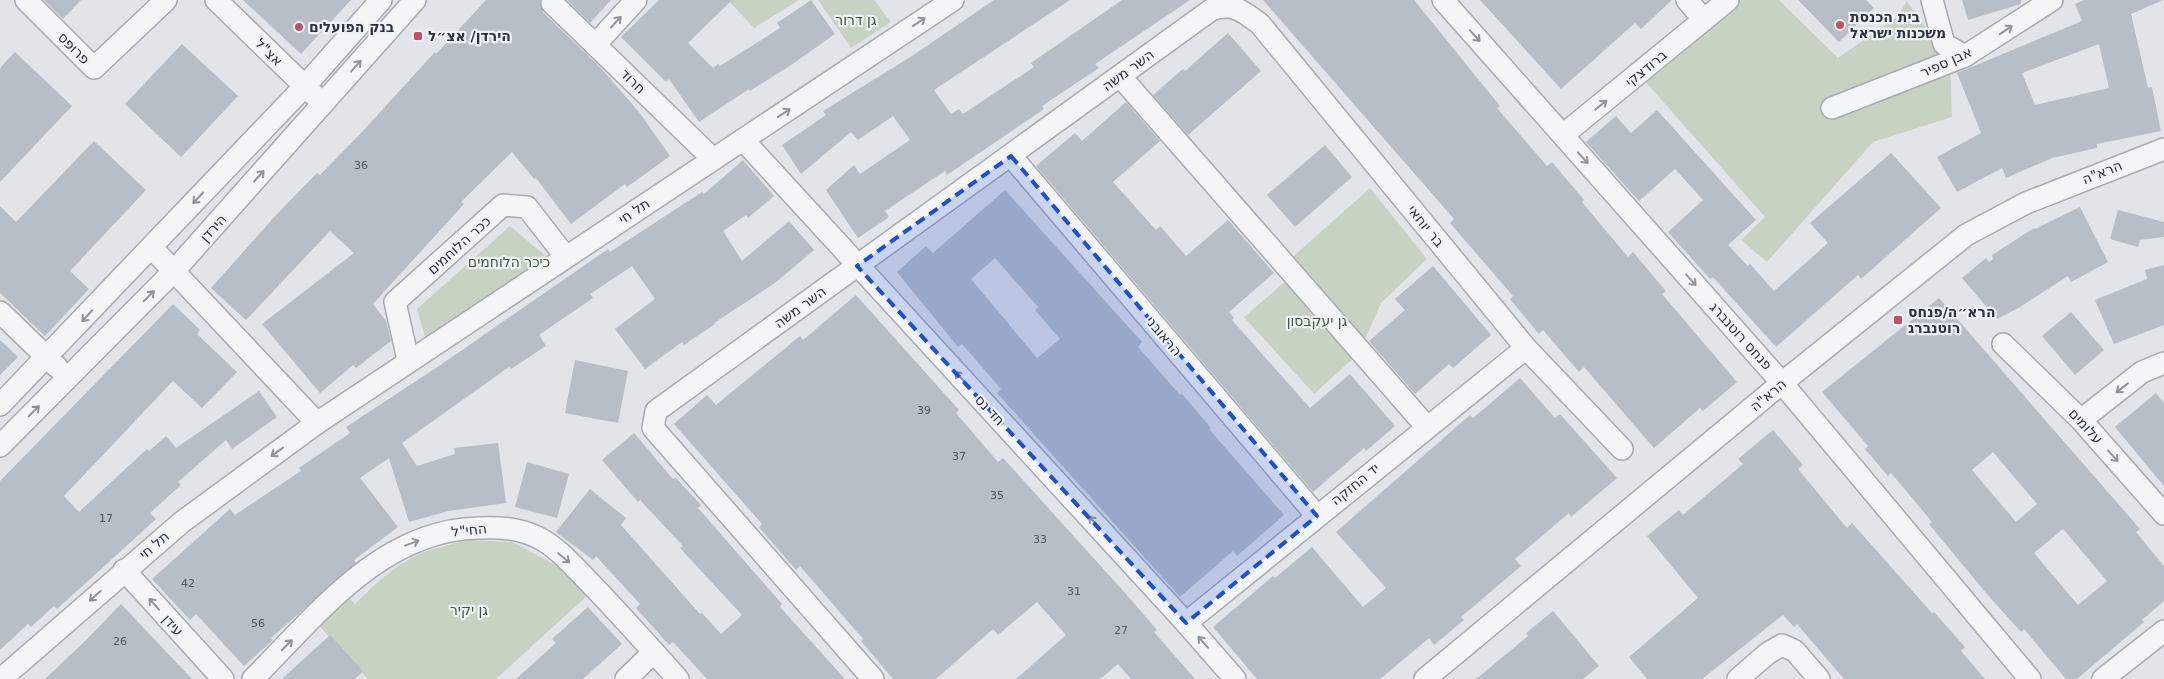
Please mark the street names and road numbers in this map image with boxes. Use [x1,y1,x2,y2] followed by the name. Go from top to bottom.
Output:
[55,29,93,67] street label: פרופס
[252,35,286,69] street label: אצ"ל
[1918,44,1974,80] street label: אבן ספיר
[1099,46,1157,94] street label: השר משה
[1622,46,1670,90] street label: ברודצקי
[617,65,649,97] street label: חרוד
[2080,157,2124,187] street label: הרא"ה
[615,195,653,227] street label: תל חי
[1404,202,1448,250] street label: בר יוחאי
[196,211,230,245] street label: הירדן
[424,213,494,277] street label: ככר הלוחמים
[771,283,829,331] street label: השר משה
[1707,299,1775,373] street label: פנחס רוטנברג
[1143,313,1185,359] street label: הראובני
[1747,375,1789,415] street label: הרא"ה
[972,391,1008,429] street label: חד נס
[2066,405,2106,447] street label: עלומים
[1328,460,1382,508] street label: יד החזקה
[450,520,488,540] street label: החי"ל
[136,528,172,562] street label: תל חי
[159,611,187,639] street label: עידן

